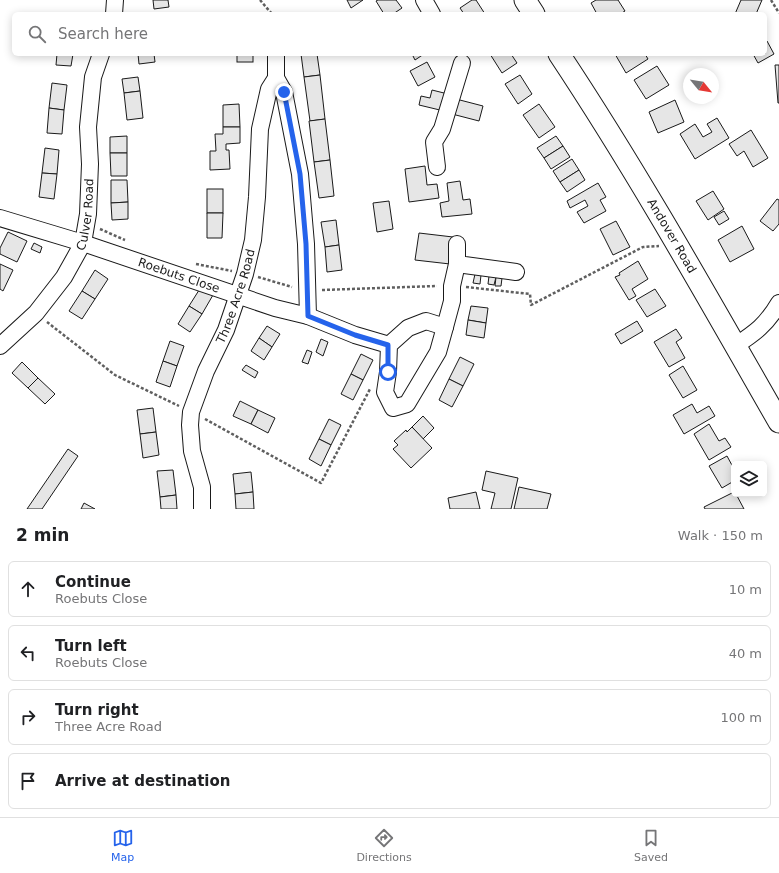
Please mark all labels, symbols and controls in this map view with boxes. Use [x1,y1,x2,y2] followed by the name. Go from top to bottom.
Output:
[12,12,767,56] search box
[26,23,48,45] icon: search
[58,25,148,43] text: Search here
[683,68,719,104] north arrow
[275,83,293,101] route end
[73,178,96,253] street label: Culver Road
[644,196,699,276] street label: Andover Road
[213,248,258,347] street label: Three Acre Road
[136,255,222,296] street label: Roebuts Close
[379,363,397,381] route start
[731,461,767,497] map controls
[731,461,767,497] button: layers
[16,525,69,545] text: 2 min
[678,528,763,543] text: Walk · 150 m
[55,573,131,591] text: Continue
[17,578,39,600] icon: ahead
[729,582,762,597] text: 10 m
[55,591,147,606] text: Roebuts Close
[55,637,127,655] text: Turn left
[17,642,39,664] icon: left
[729,646,762,661] text: 40 m
[55,655,147,670] text: Roebuts Close
[55,701,139,719] text: Turn right
[17,706,39,728] icon: right
[720,710,762,725] text: 100 m
[55,719,162,734] text: Three Acre Road
[17,770,39,792] icon: arrive
[55,772,230,790] text: Arrive at destination
[111,827,134,864] tab: Map
[356,827,412,864] tab: Directions
[634,827,668,864] tab: Saved

